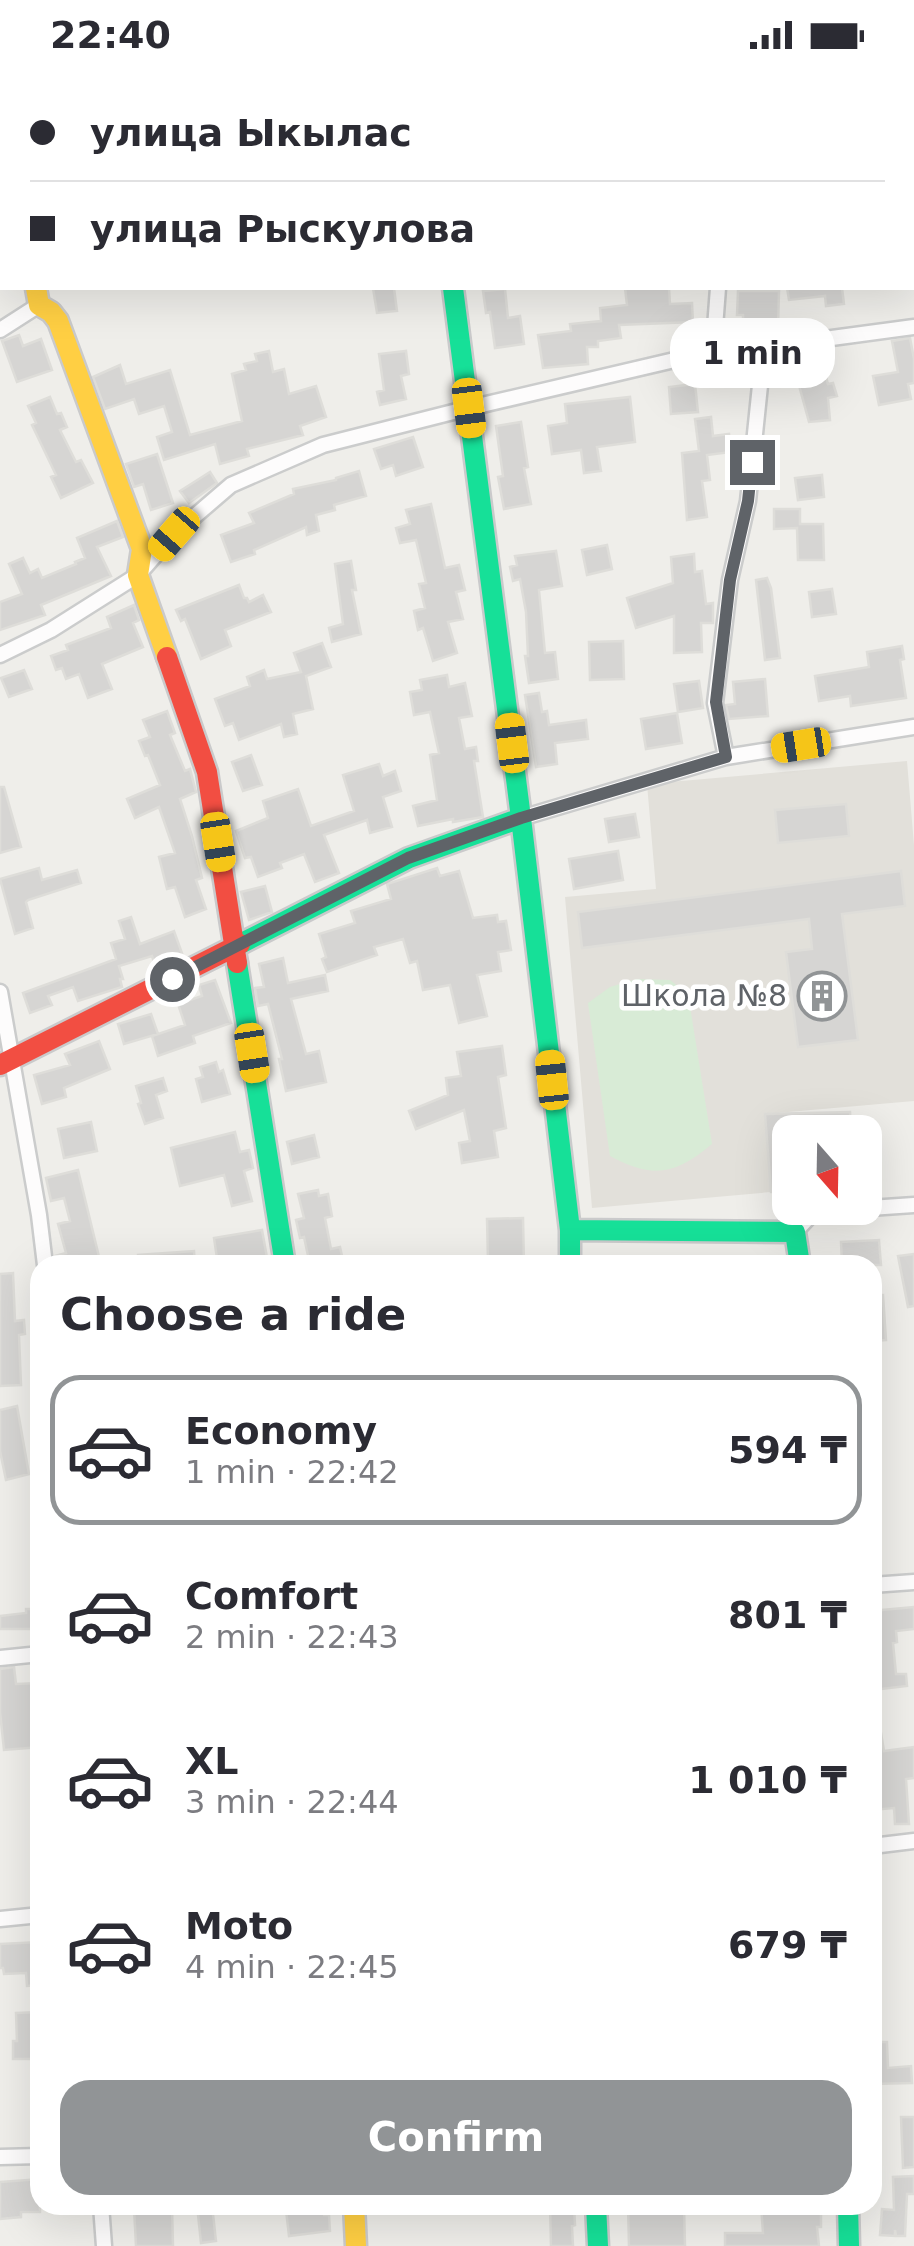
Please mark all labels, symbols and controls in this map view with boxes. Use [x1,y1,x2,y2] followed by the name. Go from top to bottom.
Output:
[50,13,171,57] text: 22:40
[90,111,412,155] text: улица Ыкылас
[90,207,475,251] text: улица Рыскулова
[670,317,834,387] callout: 1 min
[702,334,803,372] text: 1 min
[450,376,488,440] car
[730,440,775,485] route end
[143,502,205,566] car
[493,711,531,775] car
[769,725,833,765] car
[198,810,238,874] car
[150,957,195,1002] route start
[796,970,848,1022] building icon: Школа №8
[621,978,787,1013] place label: Школа №8
[232,1021,272,1085] car
[534,1049,570,1111] car
[772,1115,882,1225] north arrow
[772,1115,882,1225] map controls
[60,1288,406,1341] text: Choose a ride
[65,1405,155,1495] icon: car
[185,1409,377,1453] text: Economy
[728,1428,847,1472] text: 594 ₸
[185,1453,399,1491] text: 1 min · 22:42
[65,1570,155,1660] icon: car
[185,1574,358,1618] text: Comfort
[728,1593,847,1637] text: 801 ₸
[185,1618,399,1656] text: 2 min · 22:43
[65,1735,155,1825] icon: car
[185,1739,239,1783] text: XL
[688,1758,847,1802] text: 1 010 ₸
[185,1783,399,1821] text: 3 min · 22:44
[65,1900,155,1990] icon: car
[185,1904,293,1948] text: Moto
[728,1923,847,1967] text: 679 ₸
[185,1948,399,1986] text: 4 min · 22:45
[60,2080,852,2195] button: Confirm

